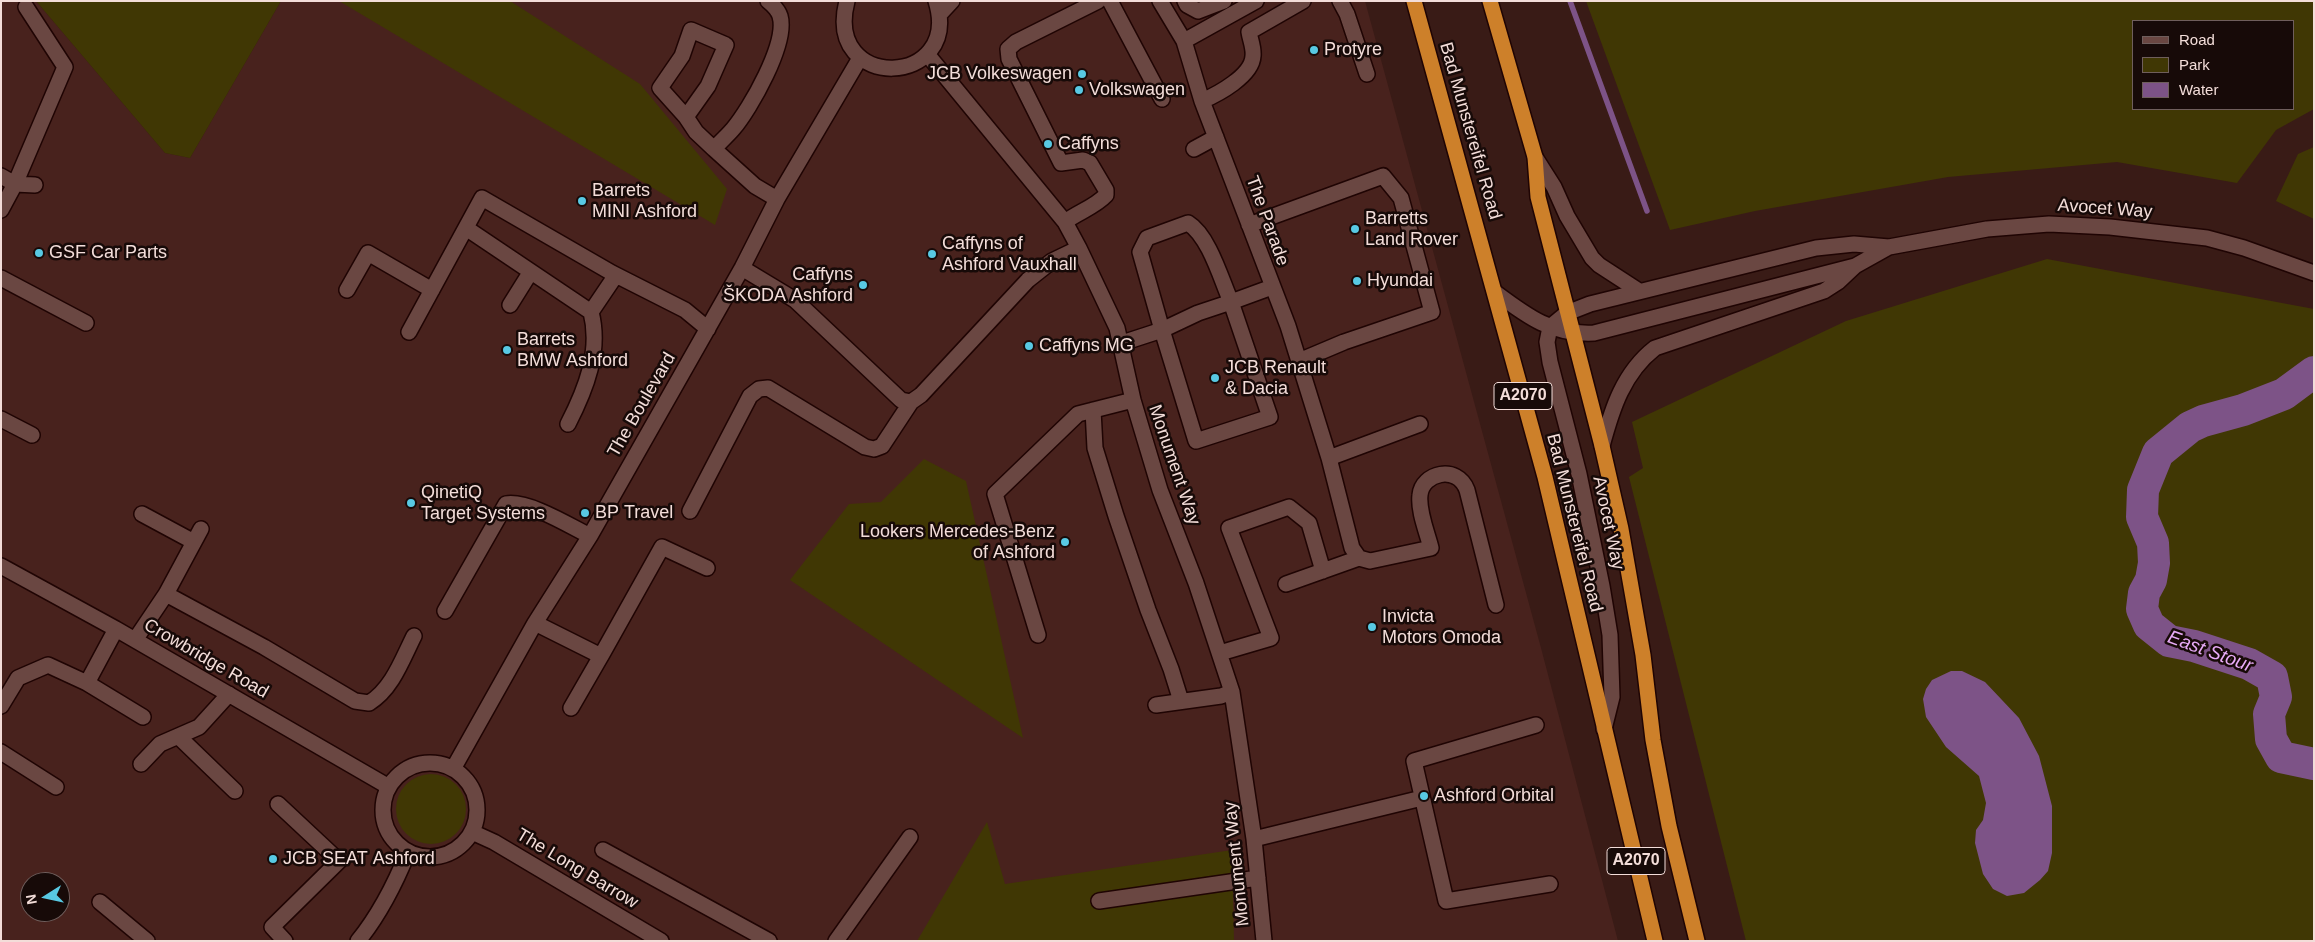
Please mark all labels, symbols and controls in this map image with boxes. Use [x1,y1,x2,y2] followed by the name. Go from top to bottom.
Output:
[2132,20,2295,110] legend
[2179,31,2215,48] text: Road
[1324,39,1382,61] place label: Protyre
[1434,40,1506,222] street label: Bad Munstereifel Road
[1308,44,1320,56] marker: Protyre
[2179,56,2210,73] text: Park
[927,63,1072,85] place label: JCB Volkeswagen
[1076,68,1088,80] marker: JCB Volkeswagen
[1089,79,1185,101] place label: Volkswagen
[2179,81,2218,98] text: Water
[1073,84,1085,96] marker: Volkswagen
[1058,133,1119,155] place label: Caffyns
[1042,138,1054,150] marker: Caffyns
[1241,173,1293,269] street label: The Parade
[592,180,697,222] place label: Barrets MINI Ashford
[576,195,588,207] marker: Barrets MINI Ashford
[2057,195,2153,223] street label: Avocet Way
[1365,208,1458,250] place label: Barretts Land Rover
[1349,223,1361,235] marker: Barretts Land Rover
[942,233,1077,276] place label: Caffyns of Ashford Vauxhall
[49,242,167,264] place label: GSF Car Parts
[33,247,45,259] marker: GSF Car Parts
[926,248,938,260] marker: Caffyns of Ashford Vauxhall
[723,264,853,306] place label: Caffyns ŠKODA Ashford
[1367,270,1433,292] place label: Hyundai
[1351,275,1363,287] marker: Hyundai
[857,279,869,291] marker: Caffyns ŠKODA Ashford
[517,329,628,372] place label: Barrets BMW Ashford
[1039,335,1134,357] place label: Caffyns MG
[1023,340,1035,352] marker: Caffyns MG
[501,344,513,356] marker: Barrets BMW Ashford
[603,349,681,461] street label: The Boulevard
[1225,357,1326,399] place label: JCB Renault & Dacia
[1209,372,1221,384] marker: JCB Renault & Dacia
[1494,382,1552,410] road number: A2070
[1143,402,1205,528] street label: Monument Way
[1541,432,1607,614] street label: Bad Munstereifel Road
[1588,474,1628,572] street label: Avocet Way
[421,482,545,524] place label: QinetiQ Target Systems
[405,497,417,509] marker: QinetiQ Target Systems
[595,502,673,524] place label: BP Travel
[579,507,591,519] marker: BP Travel
[860,521,1055,564] place label: Lookers Mercedes-Benz of Ashford
[1059,536,1071,548] marker: Lookers Mercedes-Benz of Ashford
[1382,606,1501,649] place label: Invicta Motors Omoda
[140,615,272,703] street label: Crowbridge Road
[1366,621,1378,633] marker: Invicta Motors Omoda
[2164,626,2256,678] water label: East Stour
[1434,785,1554,807] place label: Ashford Orbital
[1418,790,1430,802] marker: Ashford Orbital
[1220,801,1254,927] street label: Monument Way
[512,824,642,914] street label: The Long Barrow
[283,848,435,870] place label: JCB SEAT Ashford
[1607,848,1665,874] road number: A2070
[267,853,279,865] marker: JCB SEAT Ashford
[20,872,70,922] north arrow
[22,893,40,906] text: N

